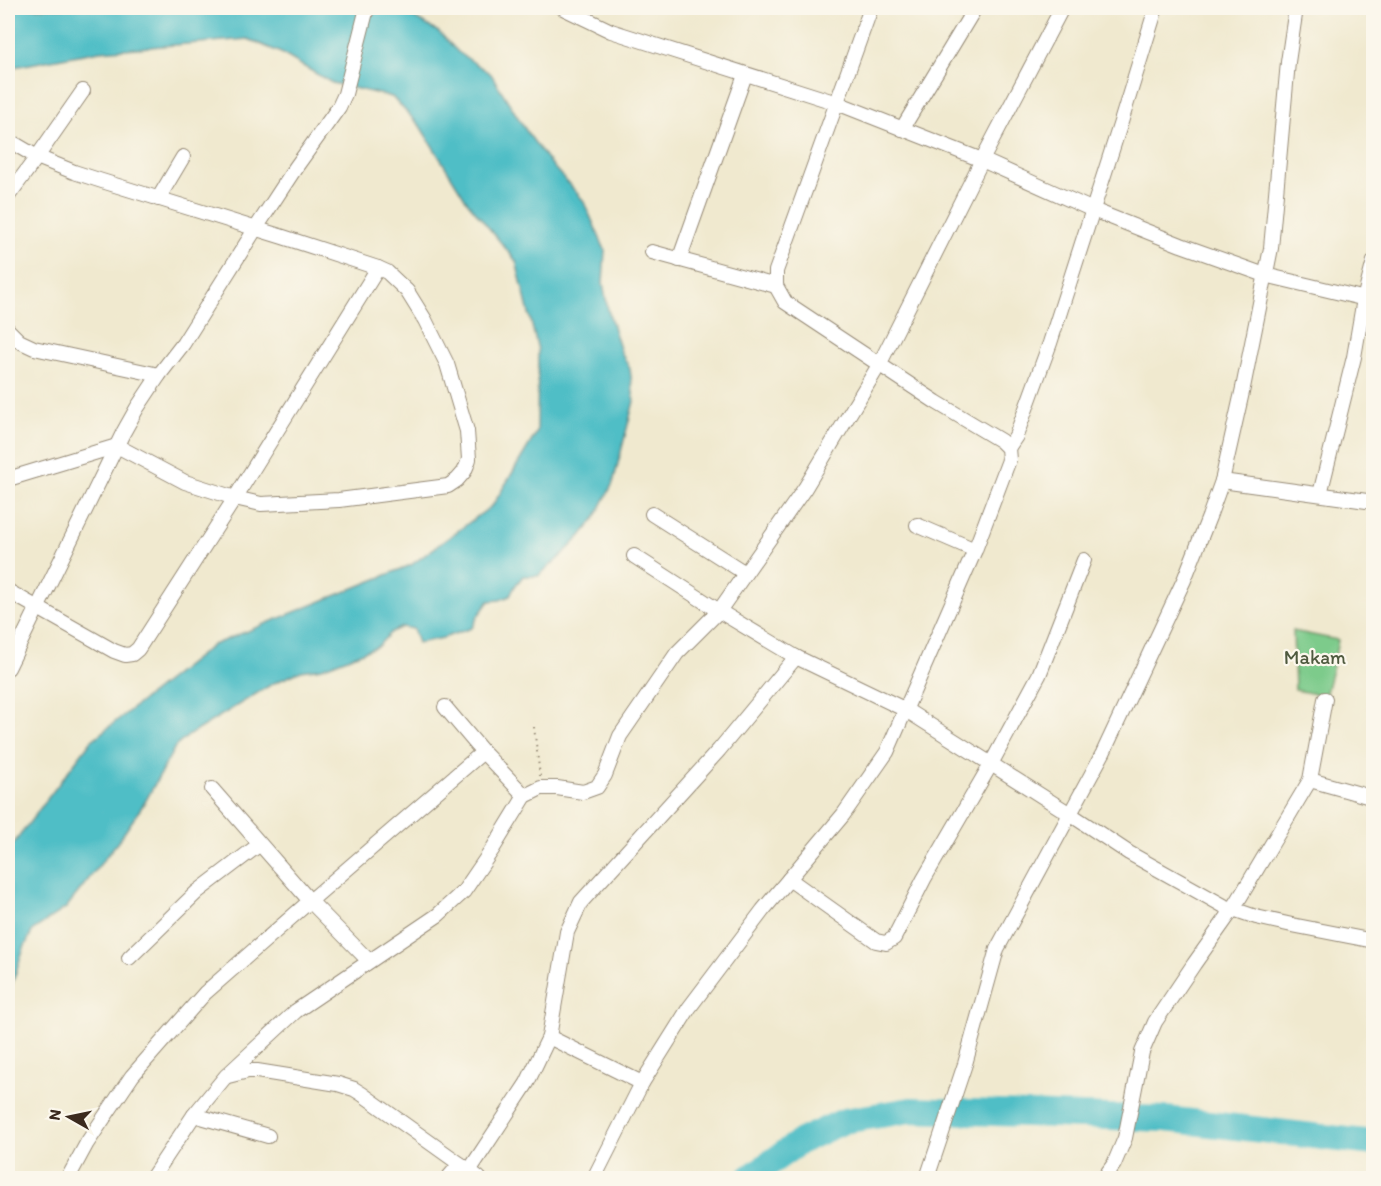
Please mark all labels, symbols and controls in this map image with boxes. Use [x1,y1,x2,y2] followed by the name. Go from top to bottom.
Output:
[1284,645,1346,669] park label: Makam
[39,1087,99,1147] north arrow
[44,1108,65,1122] text: N

